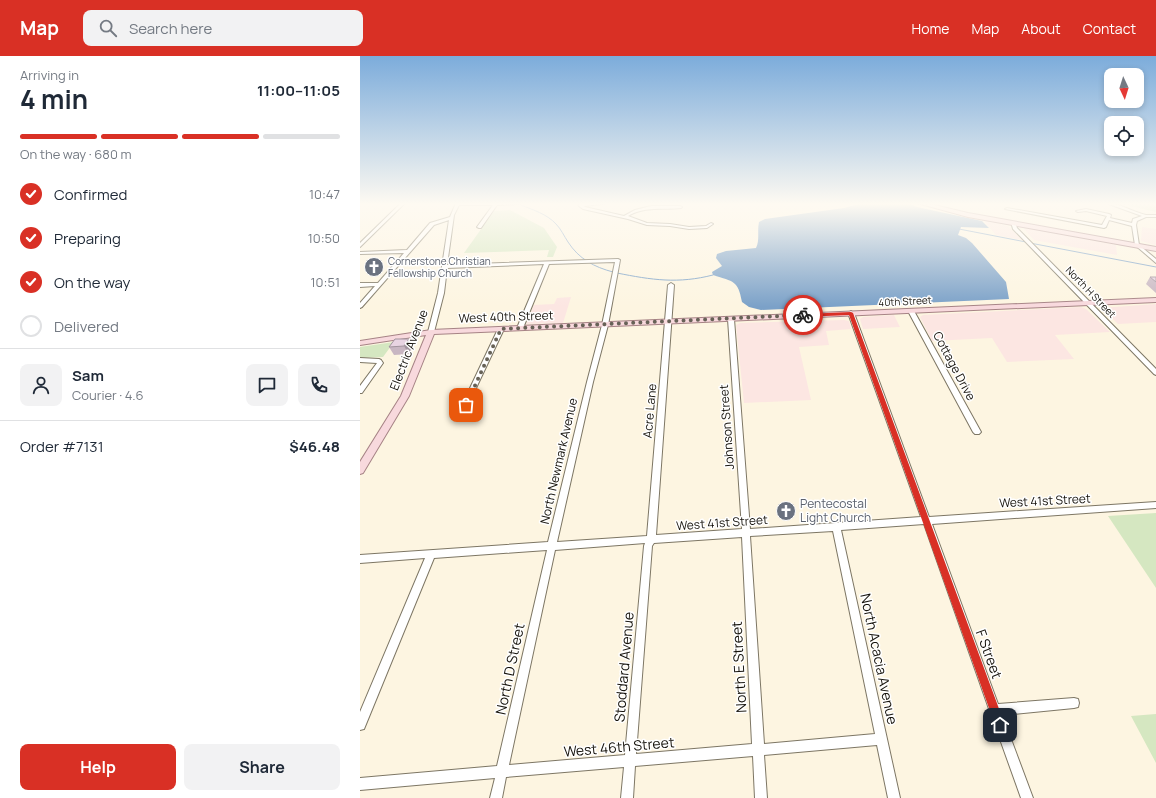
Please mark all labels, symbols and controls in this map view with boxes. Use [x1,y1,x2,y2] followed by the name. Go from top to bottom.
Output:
[83,10,363,46] search box
[20,15,59,41] text: Map
[97,17,119,39] icon: search
[129,18,212,39] text: Search here
[912,19,949,38] text: Home
[971,19,999,38] text: Map
[1021,19,1061,38] text: About
[1083,19,1136,38] text: Contact
[20,66,79,84] text: Arriving in
[1104,68,1144,108] north arrow
[1104,68,1144,156] map controls
[257,80,340,101] text: 11:00–11:05
[20,81,88,117] text: 4 min
[1104,116,1144,156] button: locate
[20,145,131,163] text: On the way · 680 m
[20,183,42,205] icon: check
[54,184,127,205] text: Confirmed
[309,185,340,203] text: 10:47
[20,227,42,249] icon: check
[54,228,121,249] text: Preparing
[308,229,340,247] text: 10:50
[388,254,491,280] place label: Cornerstone Christian Fellowship Church
[363,256,385,278] church icon: Cornerstone Christian Fellowship Church
[1063,263,1119,321] street label: North H Street
[20,271,42,293] icon: check
[54,272,130,293] text: On the way
[311,273,340,291] text: 10:51
[878,293,932,309] street label: 40th Street
[783,295,823,335] courier
[792,304,814,326] icon: bike
[458,306,554,327] street label: West 40th Street
[385,307,432,393] street label: Electric Avenue
[54,316,119,337] text: Delivered
[929,328,980,403] street label: Cottage Drive
[20,364,62,406] button: person
[246,364,288,406] button: chat
[298,364,340,406] button: phone
[72,365,104,386] text: Sam
[639,383,660,439] street label: Acre Lane
[715,384,738,470] street label: Johnson Street
[72,386,144,404] text: Courier · 4.6
[449,388,483,422] pin
[455,394,477,416] icon: bag
[536,396,581,526] street label: North Newmark Avenue
[20,436,104,457] text: Order #7131
[289,436,340,457] text: $46.48
[999,490,1091,511] street label: West 41st Street
[800,495,871,526] place label: Pentecostal Light Church
[775,500,797,522] church icon: Pentecostal Light Church
[676,511,768,534] street label: West 41st Street
[856,592,903,726] street label: North Acacia Avenue
[609,611,638,723] street label: Stoddard Avenue
[727,620,750,713] street label: North E Street
[491,621,529,716] street label: North D Street
[972,627,1007,681] street label: F Street
[983,708,1017,742] pin
[989,714,1011,736] icon: home
[563,732,675,761] street label: West 46th Street
[20,744,176,790] button: Help
[184,744,340,790] button: Share

